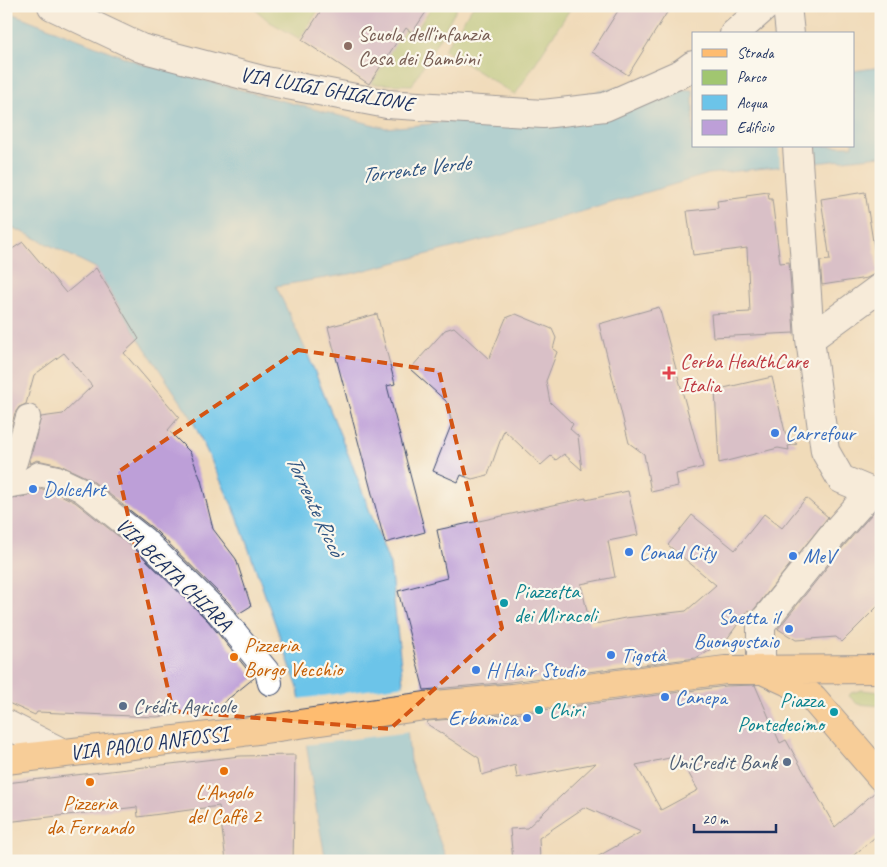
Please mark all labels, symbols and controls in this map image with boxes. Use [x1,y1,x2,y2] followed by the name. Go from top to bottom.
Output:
[358,21,491,71] place label: Scuola dell'infanzia Casa dei Bambini
[692,32,854,148] legend
[342,40,354,52] marker: Scuola dell'infanzia Casa dei Bambini
[737,44,774,63] text: Strada
[238,61,418,118] street label: VIA LUIGI GHIGLIONE
[737,68,768,87] text: Parco
[737,94,768,113] text: Acqua
[737,118,775,137] text: Edificio
[359,148,475,190] water label: Torrente Verde
[680,348,809,398] place label: Cerba HealthCare Italia
[662,366,676,380] marker: Cerba HealthCare Italia
[785,420,857,446] place label: Carrefour
[769,427,781,439] marker: Carrefour
[280,451,352,563] water label: Torrente Riccò
[43,476,108,502] place label: DolceArt
[27,483,39,495] marker: DolceArt
[110,512,238,636] street label: VIA BEATA CHIARA
[639,539,718,565] place label: Conad City
[803,543,840,569] place label: MeV
[623,546,635,558] marker: Conad City
[787,550,799,562] marker: MeV
[514,578,600,628] place label: Piazzetta dei Miracoli
[498,597,510,609] marker: Piazzetta dei Miracoli
[694,604,782,654] place label: Saetta il Buongustaio
[783,623,795,635] marker: Saetta il Buongustaio
[244,632,345,682] place label: Pizzeria Borgo Vecchio
[621,642,667,668] place label: Tigotà
[605,649,617,661] marker: Tigotà
[228,651,240,663] marker: Pizzeria Borgo Vecchio
[486,657,587,683] place label: H Hair Studio
[470,664,482,676] marker: H Hair Studio
[675,684,729,710] place label: Canepa
[738,687,827,737] place label: Piazza Pontedecimo
[659,691,671,703] marker: Canepa
[133,693,238,719] place label: Crédit Agricole
[549,697,587,723] place label: Chiri
[117,700,129,712] marker: Crédit Agricole
[533,704,545,716] marker: Chiri
[448,705,519,731] place label: Erbamica
[828,706,840,718] marker: Piazza Pontedecimo
[521,712,533,724] marker: Erbamica
[68,720,234,766] street label: VIA PAOLO ANFOSSI
[668,749,778,775] place label: UniCredit Bank
[781,756,793,768] marker: UniCredit Bank
[218,765,230,777] marker: L'Angolo del Caffè 2
[84,776,96,788] marker: Pizzeria da Ferrando
[187,779,262,829] place label: L'Angolo del Caffè 2
[46,790,135,840] place label: Pizzeria da Ferrando
[694,802,777,834] scale bar
[702,810,729,829] text: 20 m

